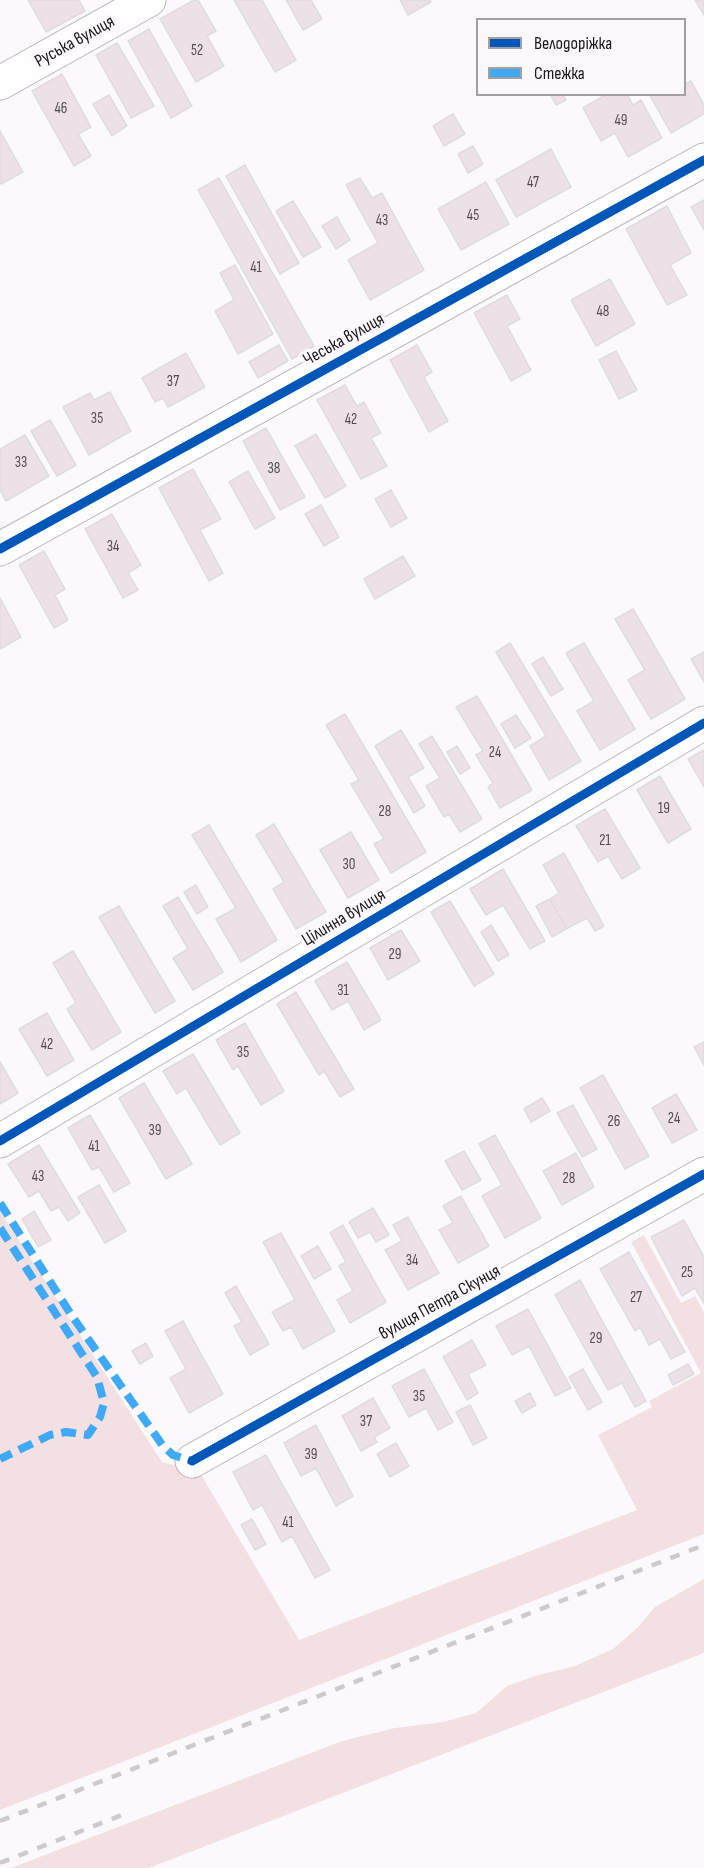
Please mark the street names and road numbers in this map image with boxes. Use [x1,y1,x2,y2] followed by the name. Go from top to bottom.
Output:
[31,11,119,73] street label: Руська вулиця
[300,309,388,371] street label: Чеська вулиця
[298,885,390,951] street label: Цілинна вулиця
[376,1261,504,1345] street label: вулиця Петра Скунця

